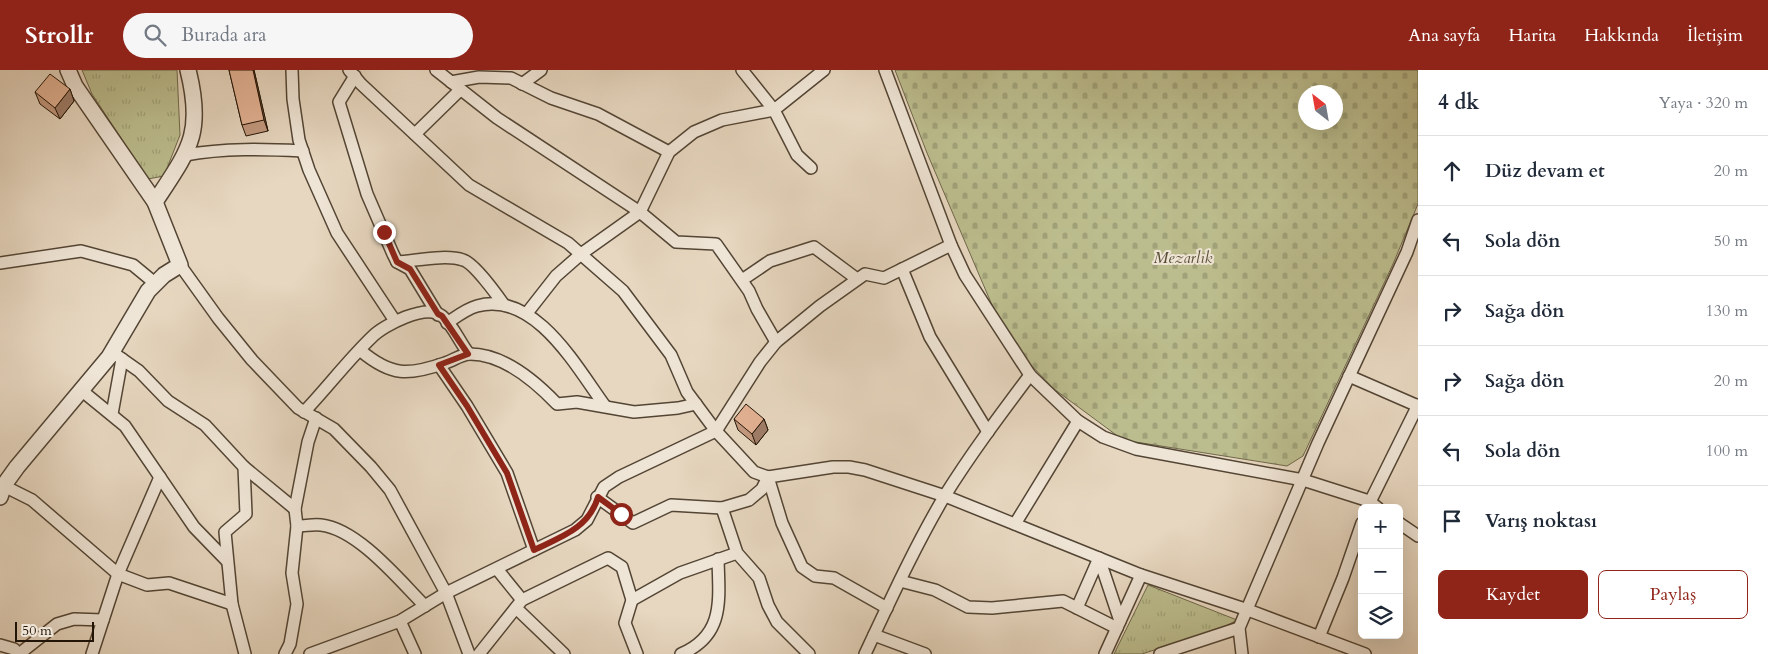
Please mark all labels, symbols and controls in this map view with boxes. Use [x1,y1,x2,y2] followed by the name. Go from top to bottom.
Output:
[123,13,473,58] search box
[25,19,93,52] text: Strollr
[141,21,169,49] icon: search
[181,22,267,48] text: Burada ara
[1408,23,1480,48] text: Ana sayfa
[1508,23,1556,48] text: Harita
[1584,23,1659,48] text: Hakkında
[1687,23,1743,48] text: İletişim
[1298,85,1343,130] north arrow
[1438,88,1479,117] text: 4 dk
[1659,92,1748,114] text: Yaya · 320 m
[1438,157,1466,185] icon: ahead
[1485,158,1605,184] text: Düz devam et
[1714,160,1748,182] text: 20 m
[373,221,396,244] route end
[1438,227,1466,255] icon: left
[1485,228,1560,254] text: Sola dön
[1714,230,1748,252] text: 50 m
[1154,247,1213,269] park label: Mezarlık
[1438,297,1466,325] icon: right
[1485,298,1565,324] text: Sağa dön
[1706,300,1748,322] text: 130 m
[1438,367,1466,395] icon: right
[1485,368,1565,394] text: Sağa dön
[1714,370,1748,392] text: 20 m
[1438,437,1466,465] icon: left
[1485,438,1560,464] text: Sola dön
[1706,440,1748,462] text: 100 m
[610,503,633,526] route start
[1358,504,1403,639] map controls
[1358,504,1403,549] button: +
[1438,507,1466,535] icon: arrive
[1485,508,1597,534] text: Varış noktası
[1358,549,1403,594] button: −
[1438,570,1588,619] button: Kaydet
[1598,570,1748,619] button: Paylaş
[1358,594,1403,639] button: layers
[15,619,94,642] scale bar
[22,621,52,640] text: 50 m

